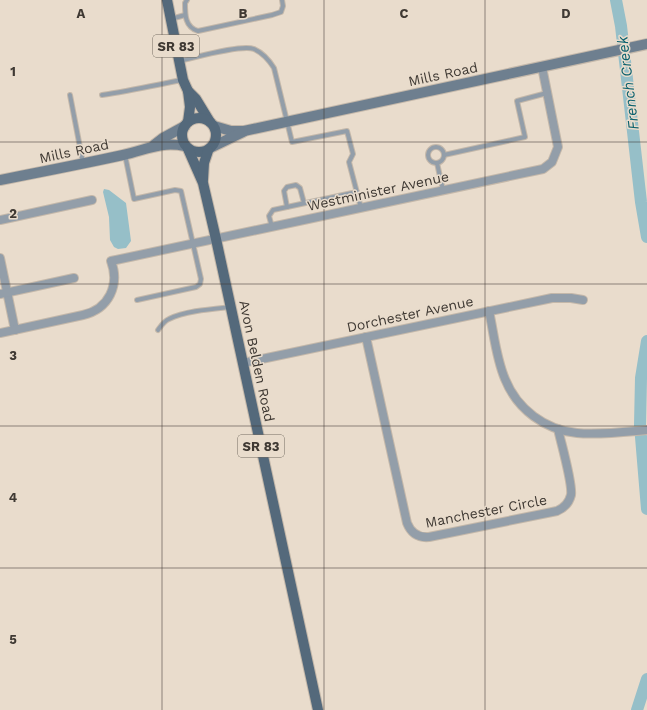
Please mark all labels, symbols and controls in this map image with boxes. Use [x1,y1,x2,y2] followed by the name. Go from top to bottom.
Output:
[77,6,86,21] text: A
[239,6,248,21] text: B
[400,6,409,21] text: C
[561,6,571,21] text: D
[613,34,643,131] water label: French Creek
[153,35,199,57] road number: SR 83
[407,59,479,89] street label: Mills Road
[10,64,16,79] text: 1
[38,136,110,166] street label: Mills Road
[306,168,450,214] street label: Westminister Avenue
[9,206,17,221] text: 2
[345,293,475,335] street label: Dorchester Avenue
[236,299,278,423] street label: Avon Belden Road
[9,348,17,363] text: 3
[238,435,284,457] road number: SR 83
[9,490,18,505] text: 4
[424,491,548,531] street label: Manchester Circle
[9,632,17,647] text: 5

